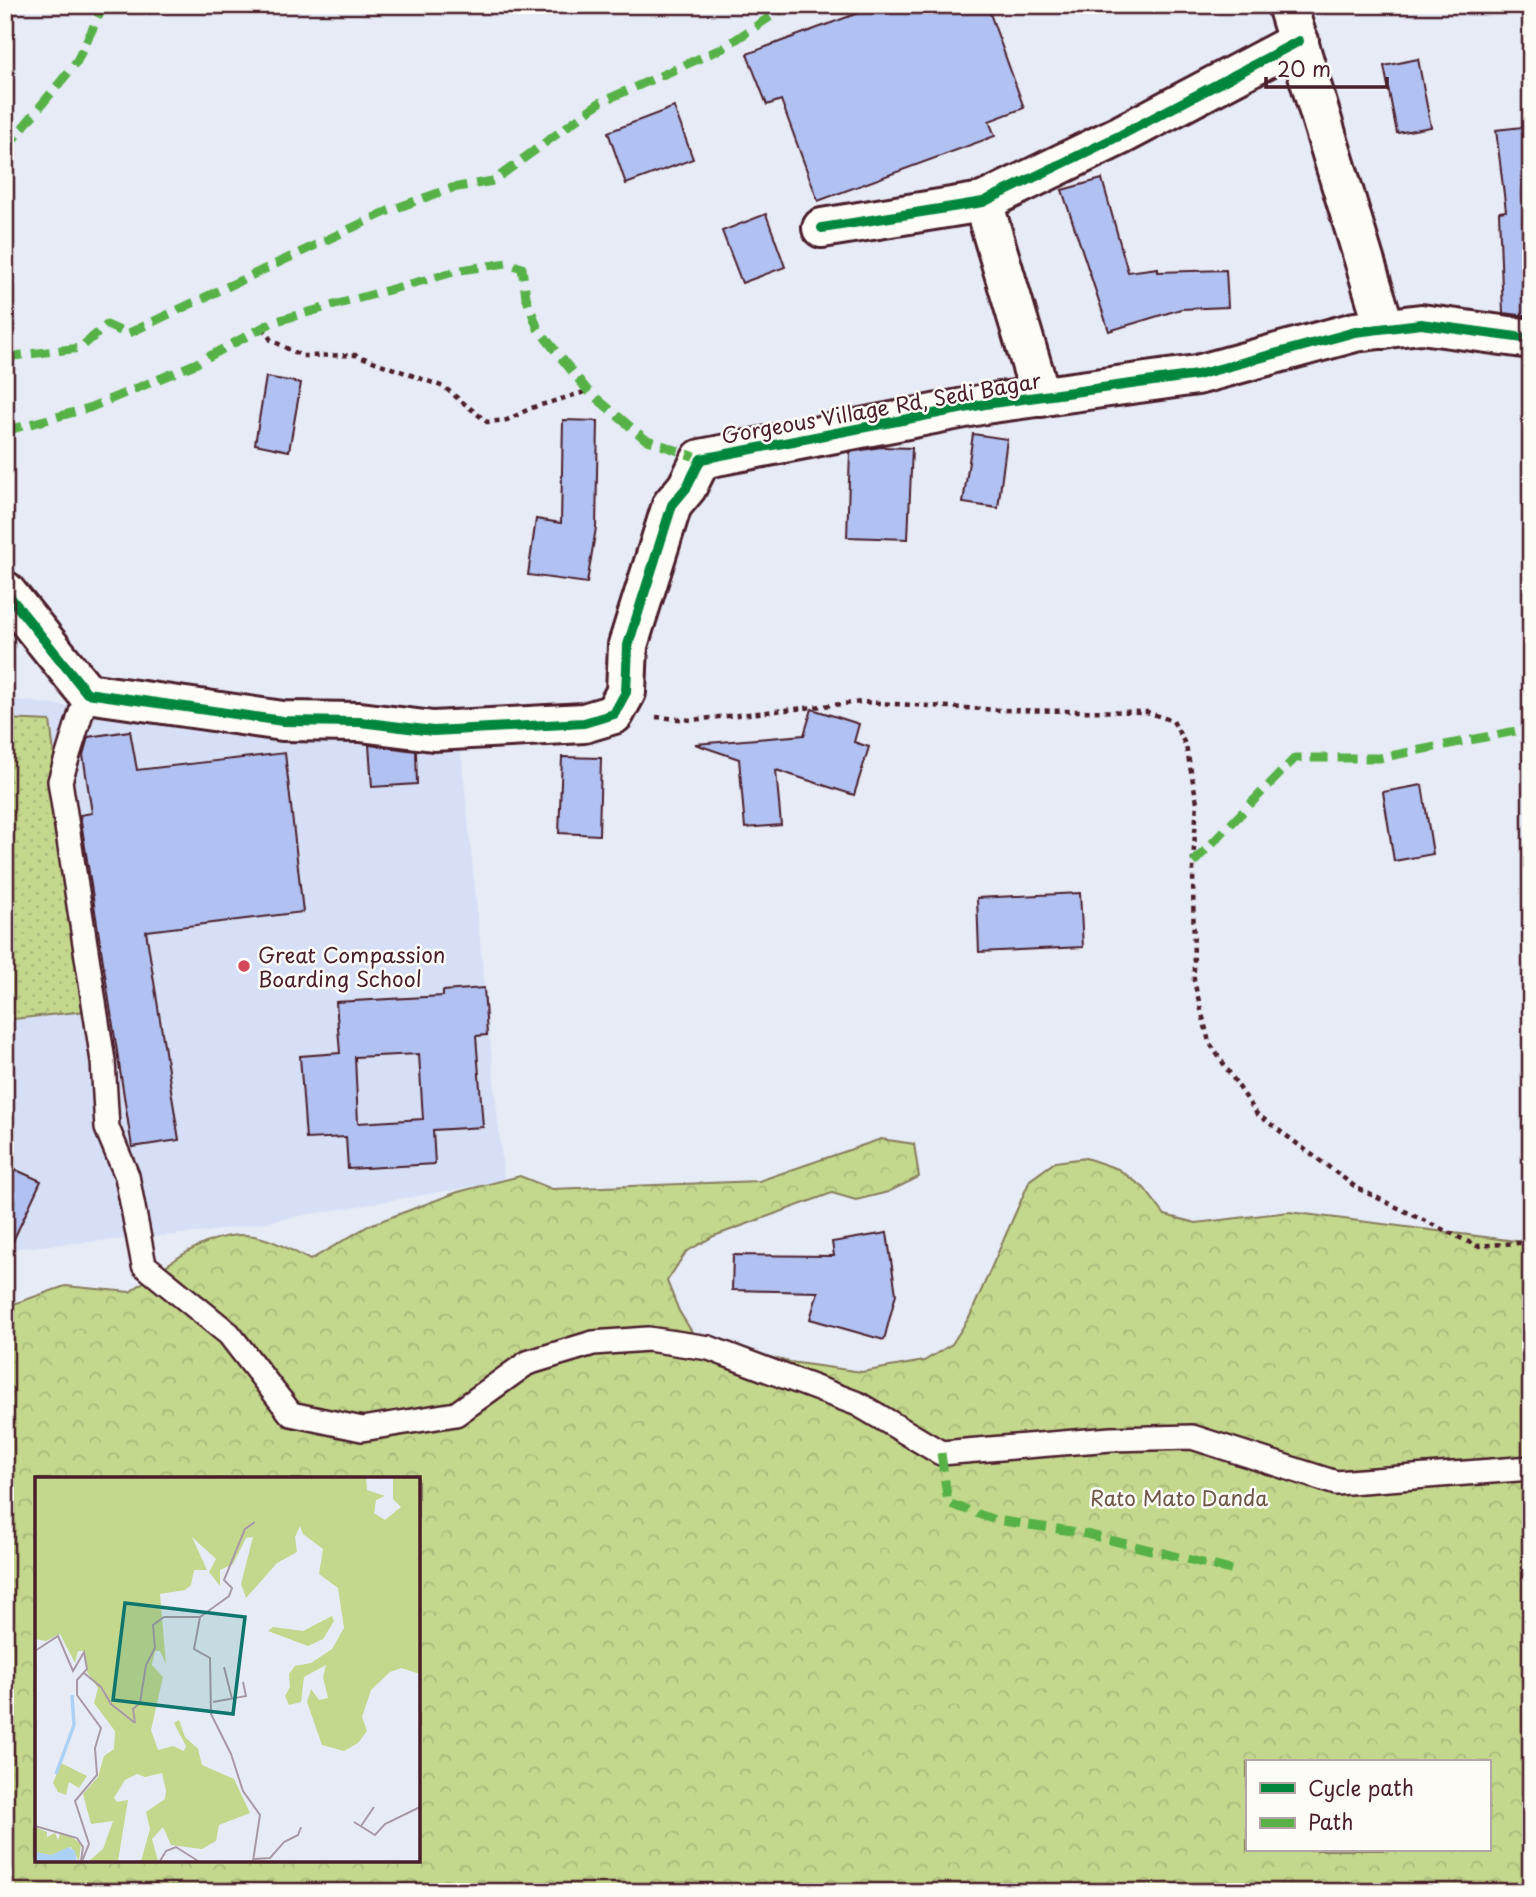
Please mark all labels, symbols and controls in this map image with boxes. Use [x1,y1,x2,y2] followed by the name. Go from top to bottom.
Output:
[1266,46,1387,90] scale bar
[1277,52,1331,84] text: 20 m
[719,363,1044,451] street label: Gorgeous Village Rd, Sedi Bagar
[258,938,446,994] place label: Great Compassion Boarding School
[236,958,252,974] marker: Great Compassion Boarding School
[35,1477,420,1862] inset map
[1090,1481,1268,1513] park label: Rato Mato Danda
[1246,1760,1490,1852] legend
[1308,1771,1414,1803] text: Cycle path
[1308,1805,1353,1837] text: Path

